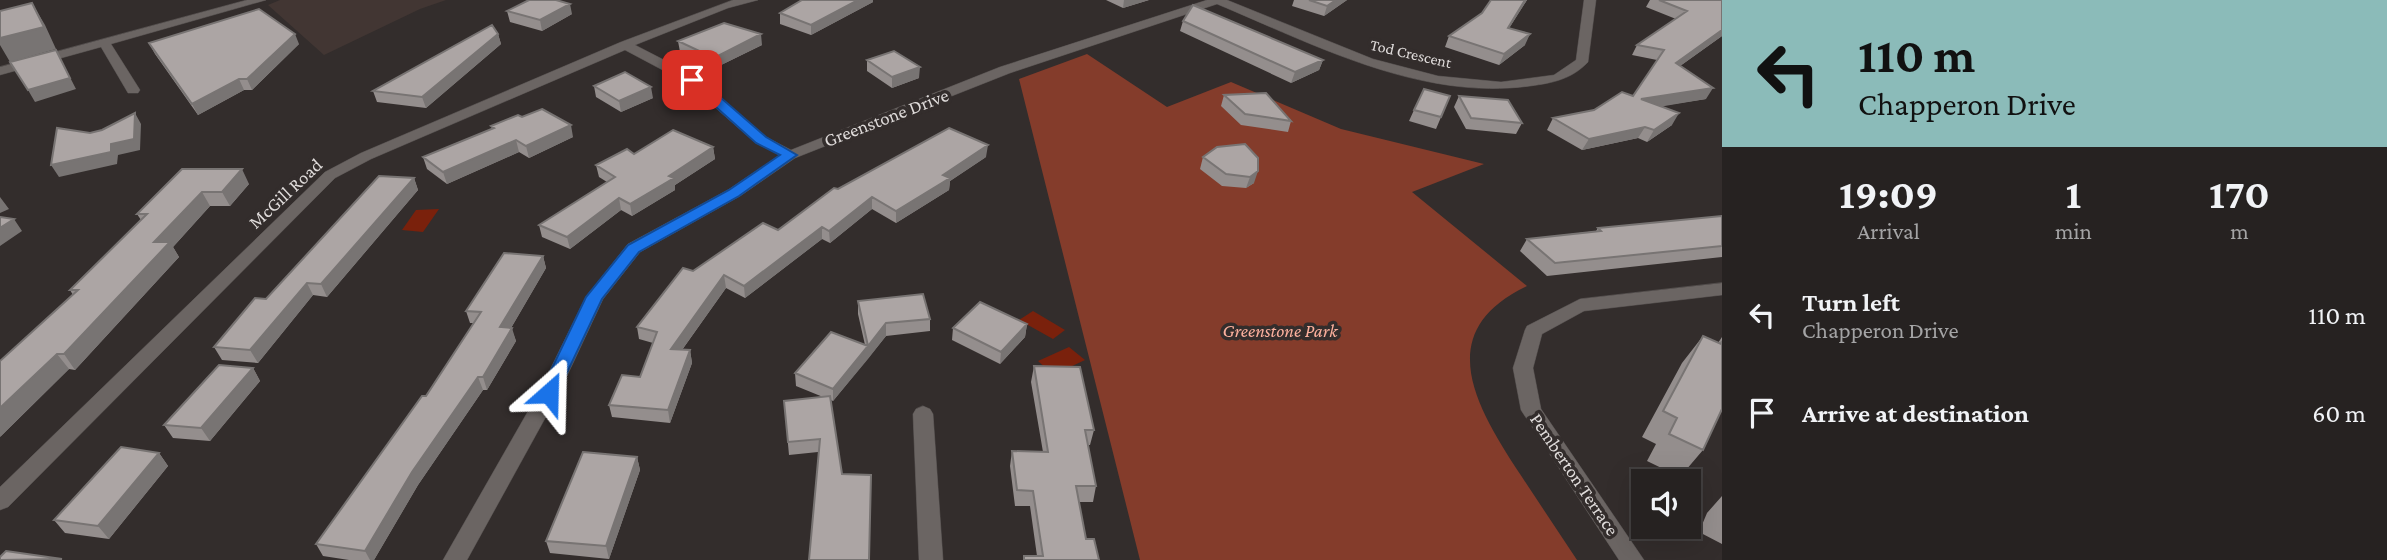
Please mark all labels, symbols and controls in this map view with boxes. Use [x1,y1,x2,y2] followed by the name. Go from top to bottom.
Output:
[1743,28,1834,119] icon: left
[1858,28,1975,83] text: 110 m
[1369,36,1454,71] street label: Tod Crescent
[662,50,722,110] pin
[673,61,711,99] icon: arrive
[821,84,951,151] street label: Greenstone Drive
[1858,86,2076,122] text: Chapperon Drive
[244,154,326,233] street label: McGill Road
[1839,170,1938,217] text: 19:09
[2066,170,2081,217] text: 1
[2209,170,2270,217] text: 170
[1857,218,1920,244] text: Arrival
[2055,218,2092,244] text: min
[2230,218,2249,244] text: m
[1802,288,1900,317] text: Turn left
[1743,296,1781,334] icon: left
[2308,301,2366,330] text: 110 m
[1802,317,1959,343] text: Chapperon Drive
[1222,320,1338,341] park label: Greenstone Park
[512,356,586,430] position arrow
[1743,394,1781,432] icon: arrive
[1802,399,2029,428] text: Arrive at destination
[2312,399,2366,428] text: 60 m
[1526,409,1623,539] street label: Pemberton Terrace
[1631,469,1701,539] map controls
[1631,469,1701,539] button: sound

